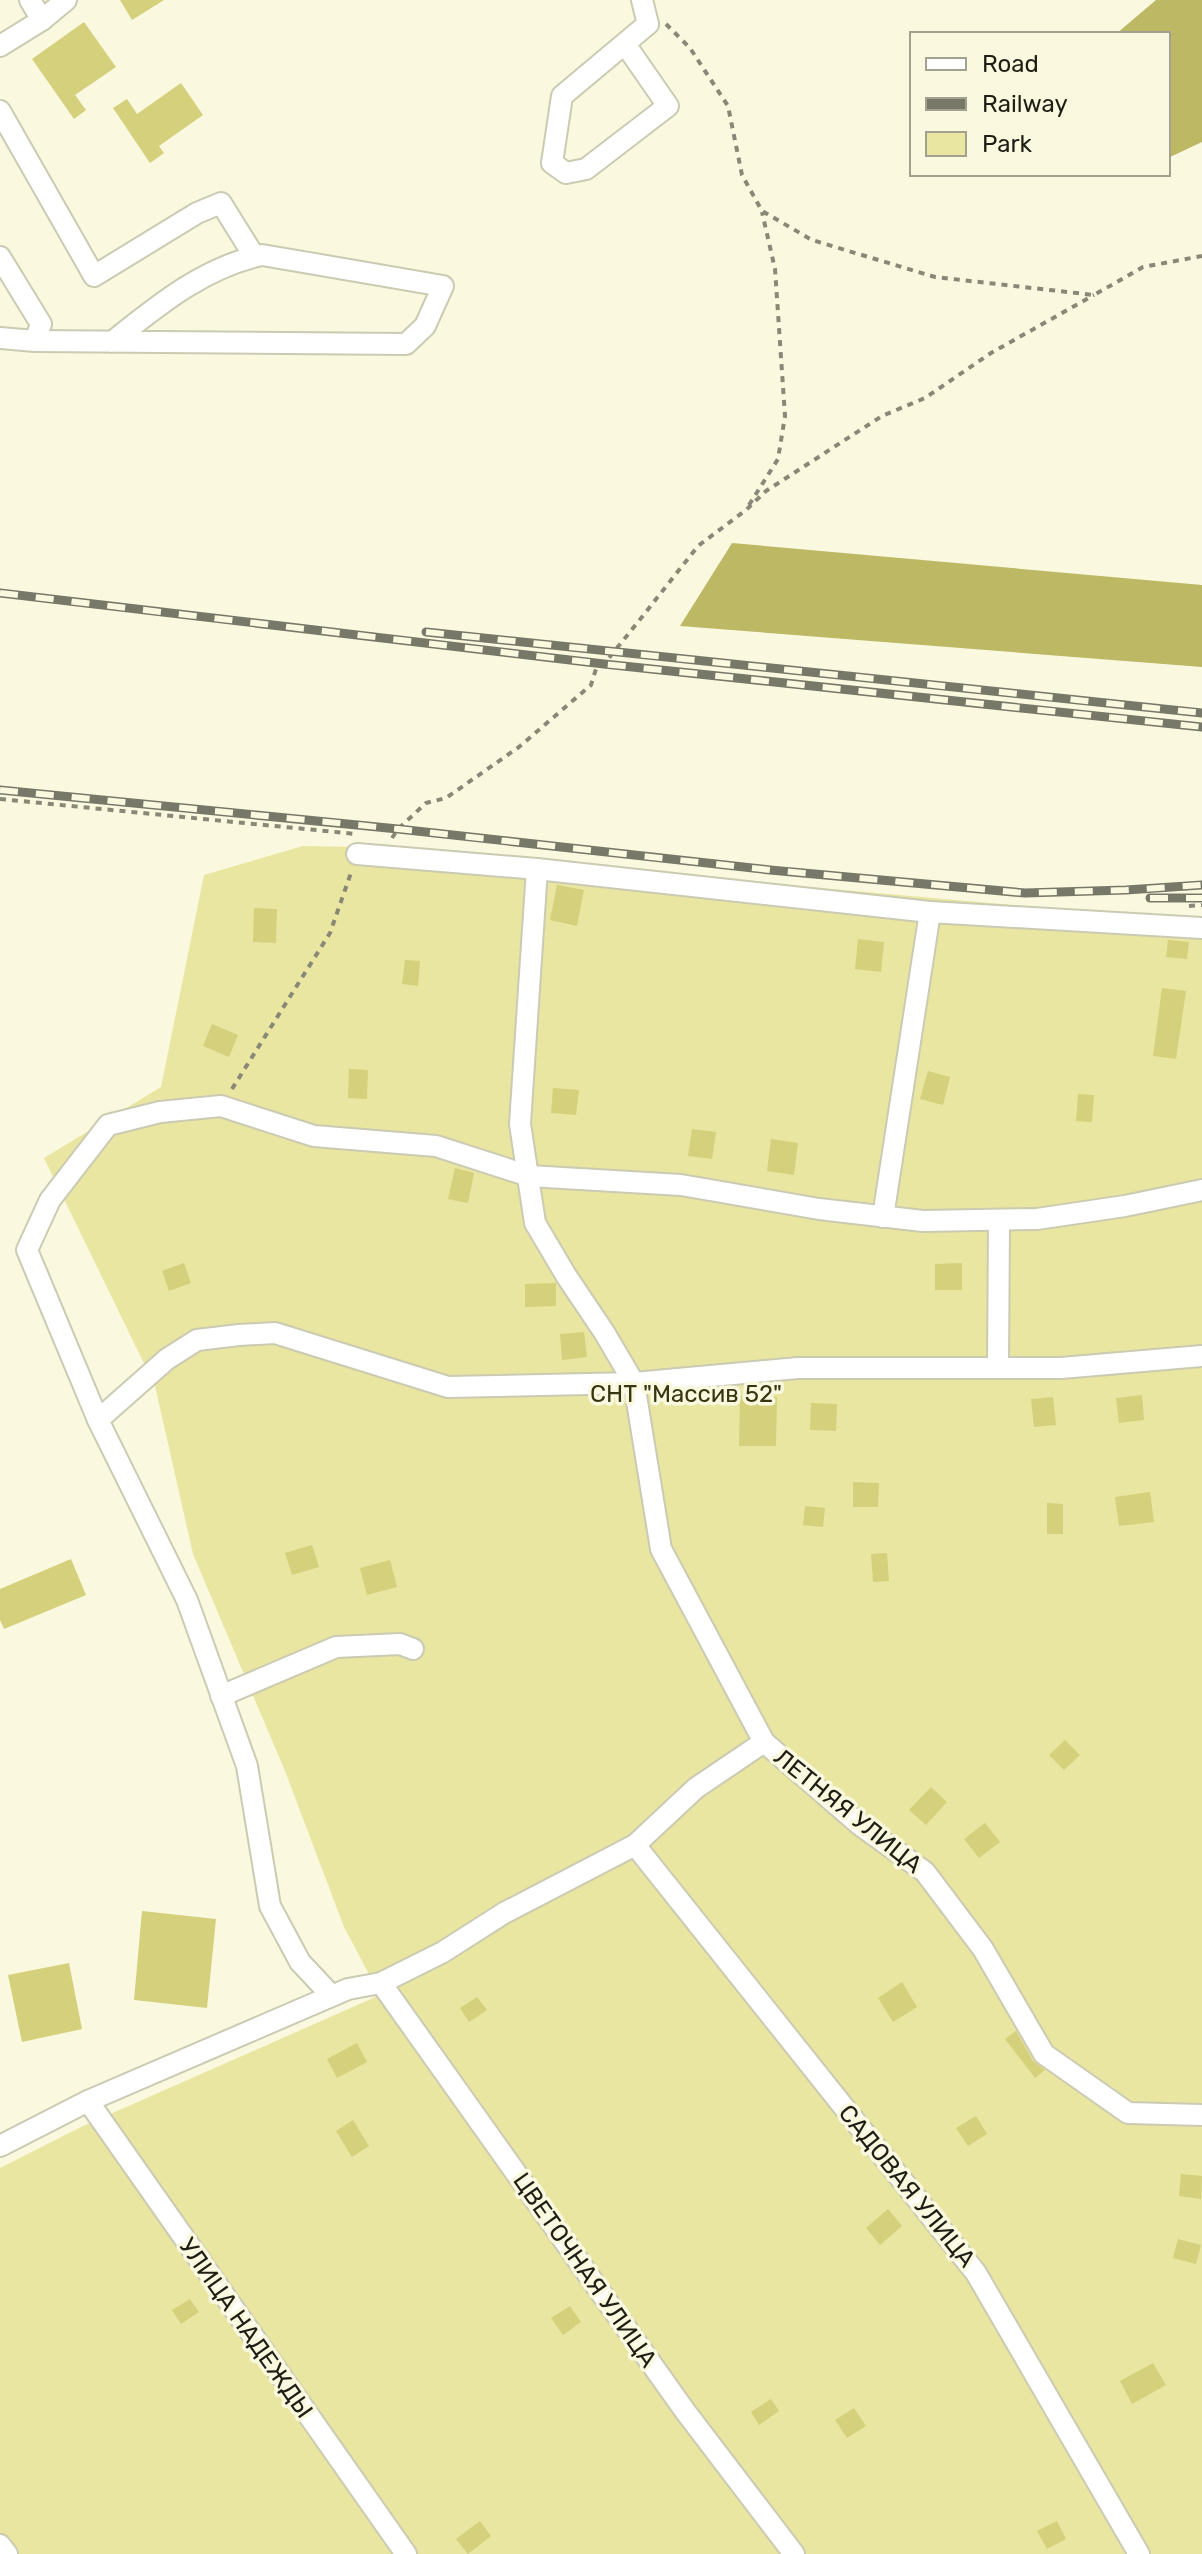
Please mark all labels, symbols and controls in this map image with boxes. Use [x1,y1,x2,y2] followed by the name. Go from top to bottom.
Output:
[910,32,1170,176] legend
[982,50,1039,78] text: Road
[982,90,1068,118] text: Railway
[982,130,1033,158] text: Park
[590,1380,782,1408] park label: СНТ "Массив 52"
[769,1743,927,1879] street label: ЛЕТНЯЯ УЛИЦА
[833,2099,981,2273] street label: САДОВАЯ УЛИЦА
[507,2167,663,2373] street label: ЦВЕТОЧНАЯ УЛИЦА
[173,2233,319,2423] street label: УЛИЦА НАДЕЖДЫ

